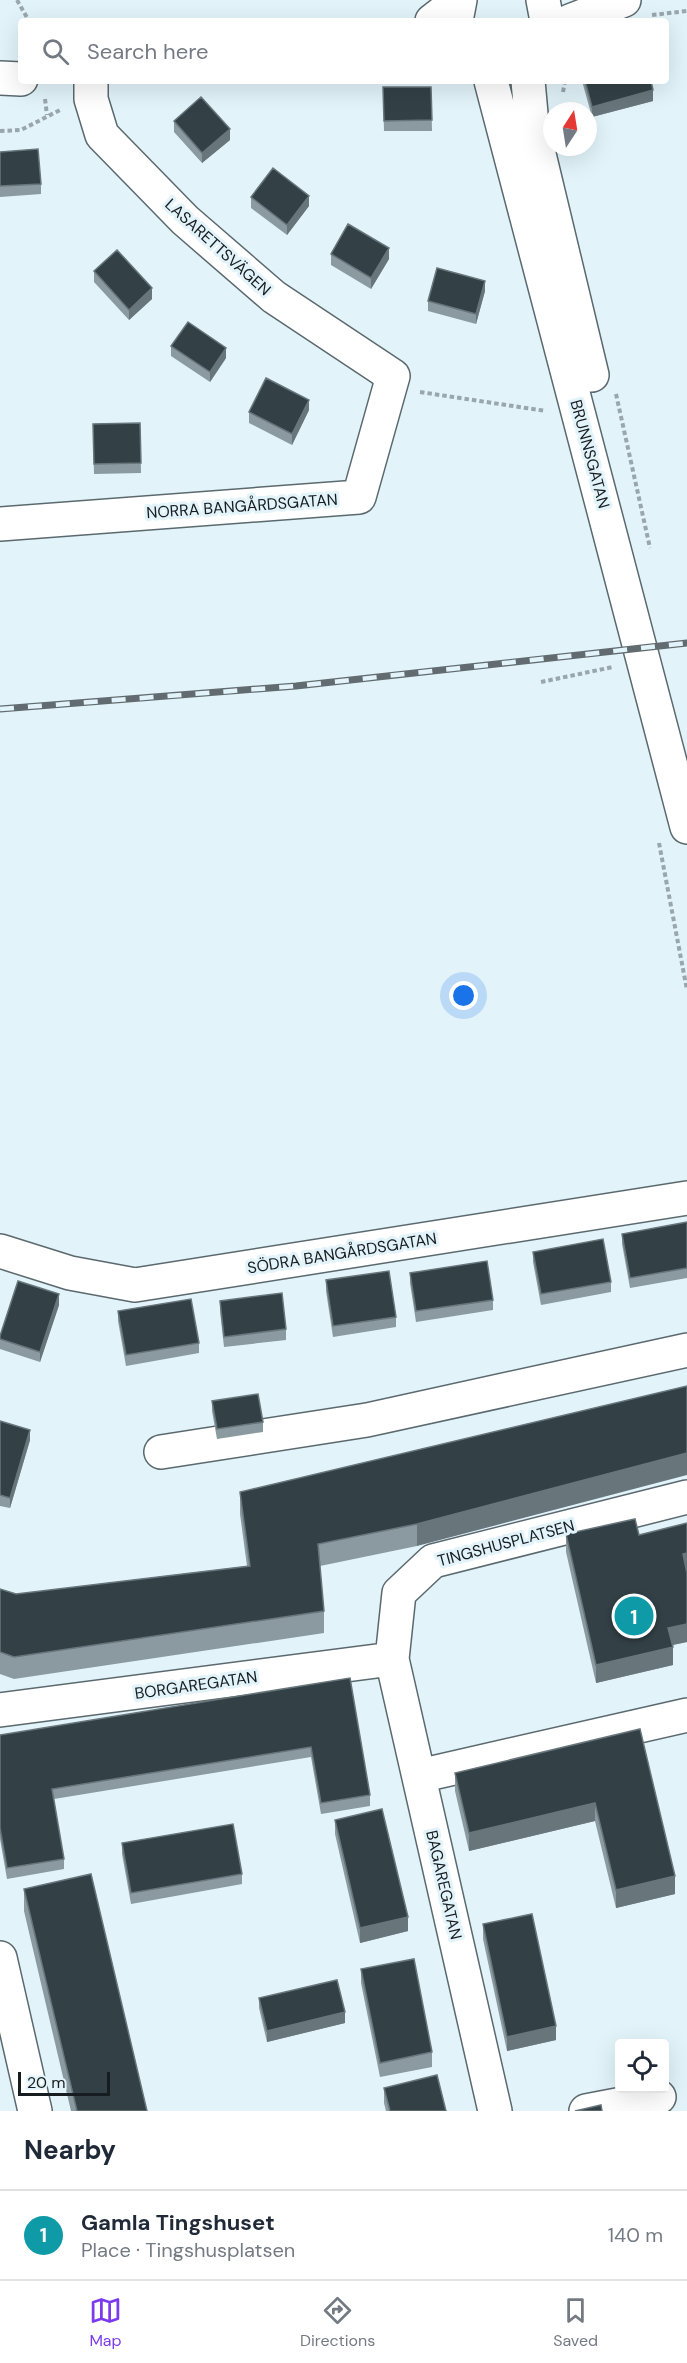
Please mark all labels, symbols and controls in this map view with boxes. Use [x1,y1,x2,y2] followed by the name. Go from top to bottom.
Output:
[18,18,669,84] search box
[39,35,72,68] icon: search
[87,37,208,66] text: Search here
[543,102,597,156] north arrow
[161,194,275,300] street label: LASARETTSVÄGEN
[565,397,615,511] street label: BRUNNSGATAN
[146,489,338,523] street label: NORRA BANGÅRDSGATAN
[449,981,478,1010] your location
[246,1228,438,1278] street label: SÖDRA BANGÅRDSGATAN
[435,1515,577,1571] street label: TINGSHUSPLATSEN
[614,1594,654,1638] pin: 1
[133,1666,259,1704] street label: BORGAREGATAN
[421,1828,467,1942] street label: BAGAREGATAN
[615,2039,669,2093] map controls
[615,2039,669,2093] button: locate
[18,2069,110,2096] scale bar
[27,2072,66,2093] text: 20 m
[24,2133,116,2167] text: Nearby
[81,2208,275,2237] text: Gamla Tingshuset
[40,2222,47,2248] text: 1
[608,2222,663,2248] text: 140 m
[81,2237,295,2263] text: Place · Tingshusplatsen
[89,2294,122,2351] tab: Map
[300,2294,375,2351] tab: Directions
[553,2294,598,2351] tab: Saved

